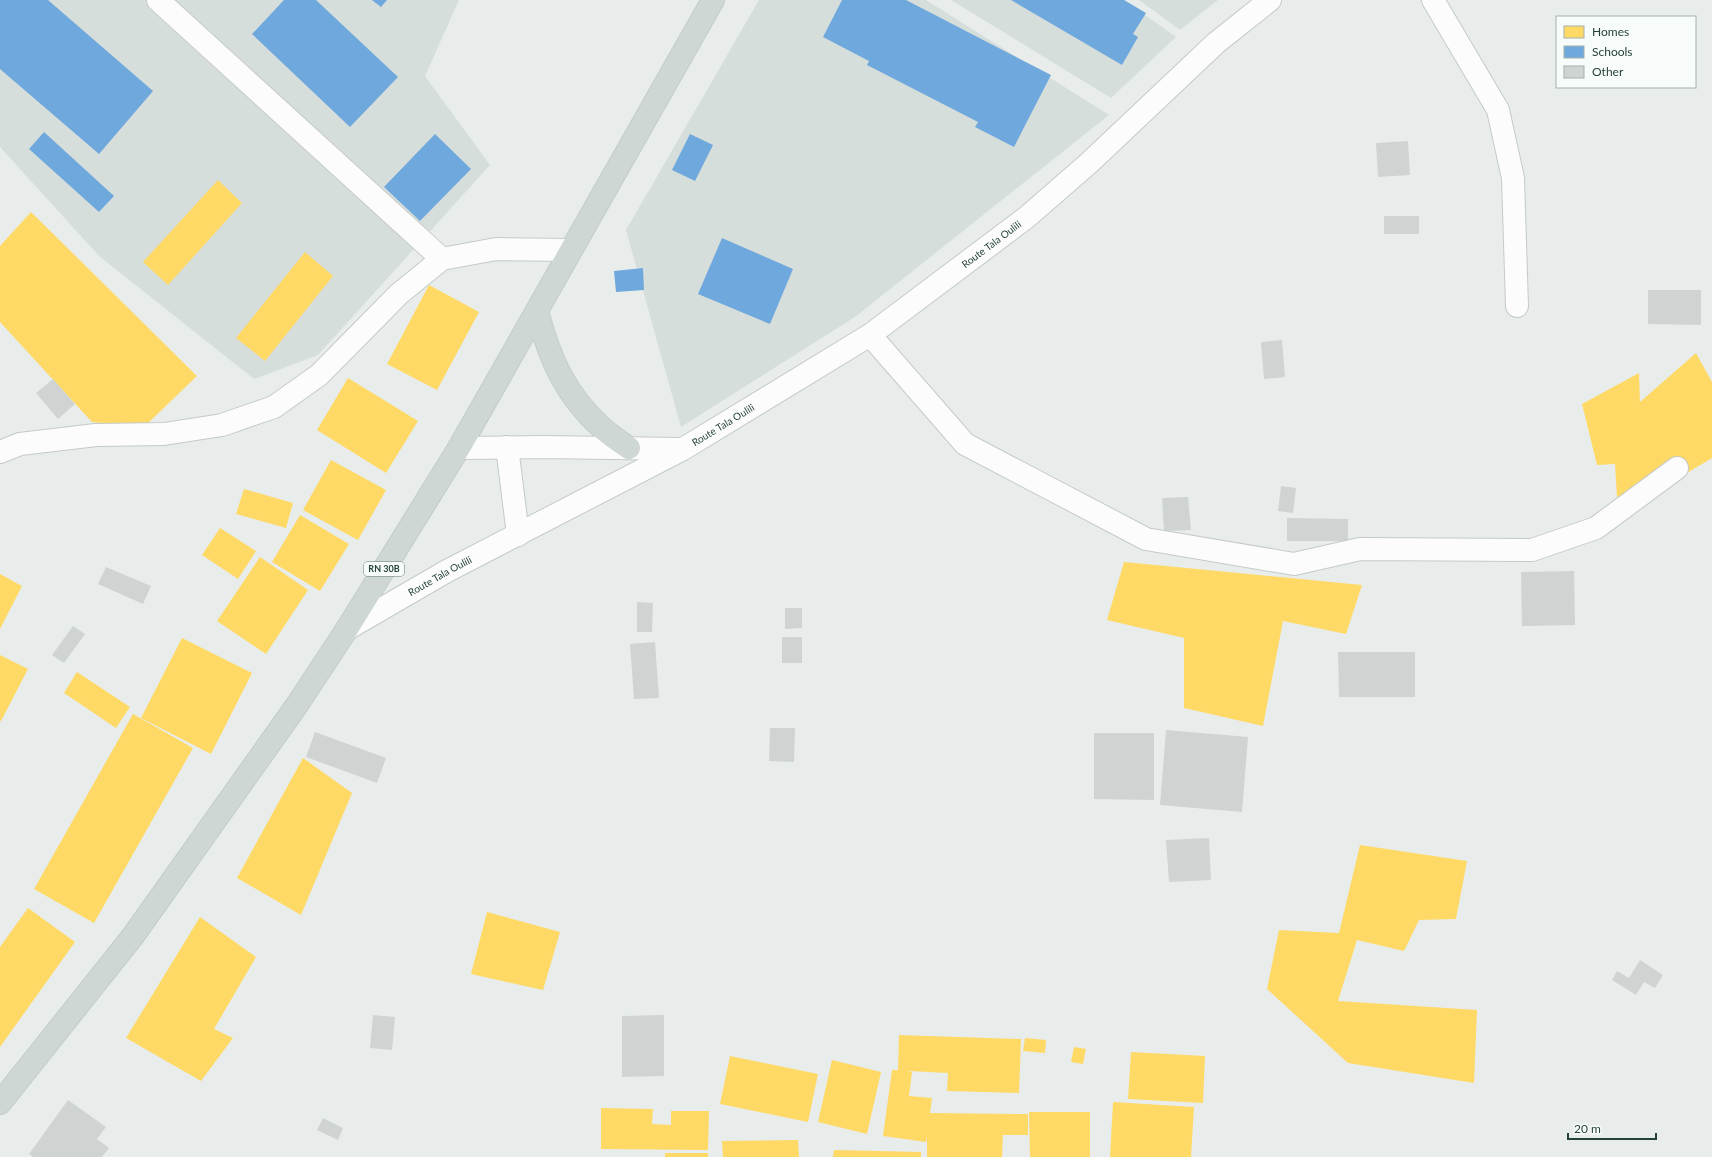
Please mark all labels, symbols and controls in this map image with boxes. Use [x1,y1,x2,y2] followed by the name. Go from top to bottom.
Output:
[1556,16,1696,88] legend
[1592,24,1629,39] text: Homes
[1592,44,1633,59] text: Schools
[1592,64,1624,79] text: Other
[959,218,1023,270] street label: Route Tala Oulili
[689,401,756,448] street label: Route Tala Oulili
[406,553,474,598] street label: Route Tala Oulili
[364,562,404,576] road number: RN 30B
[1568,1115,1656,1141] scale bar
[1574,1121,1601,1136] text: 20 m

